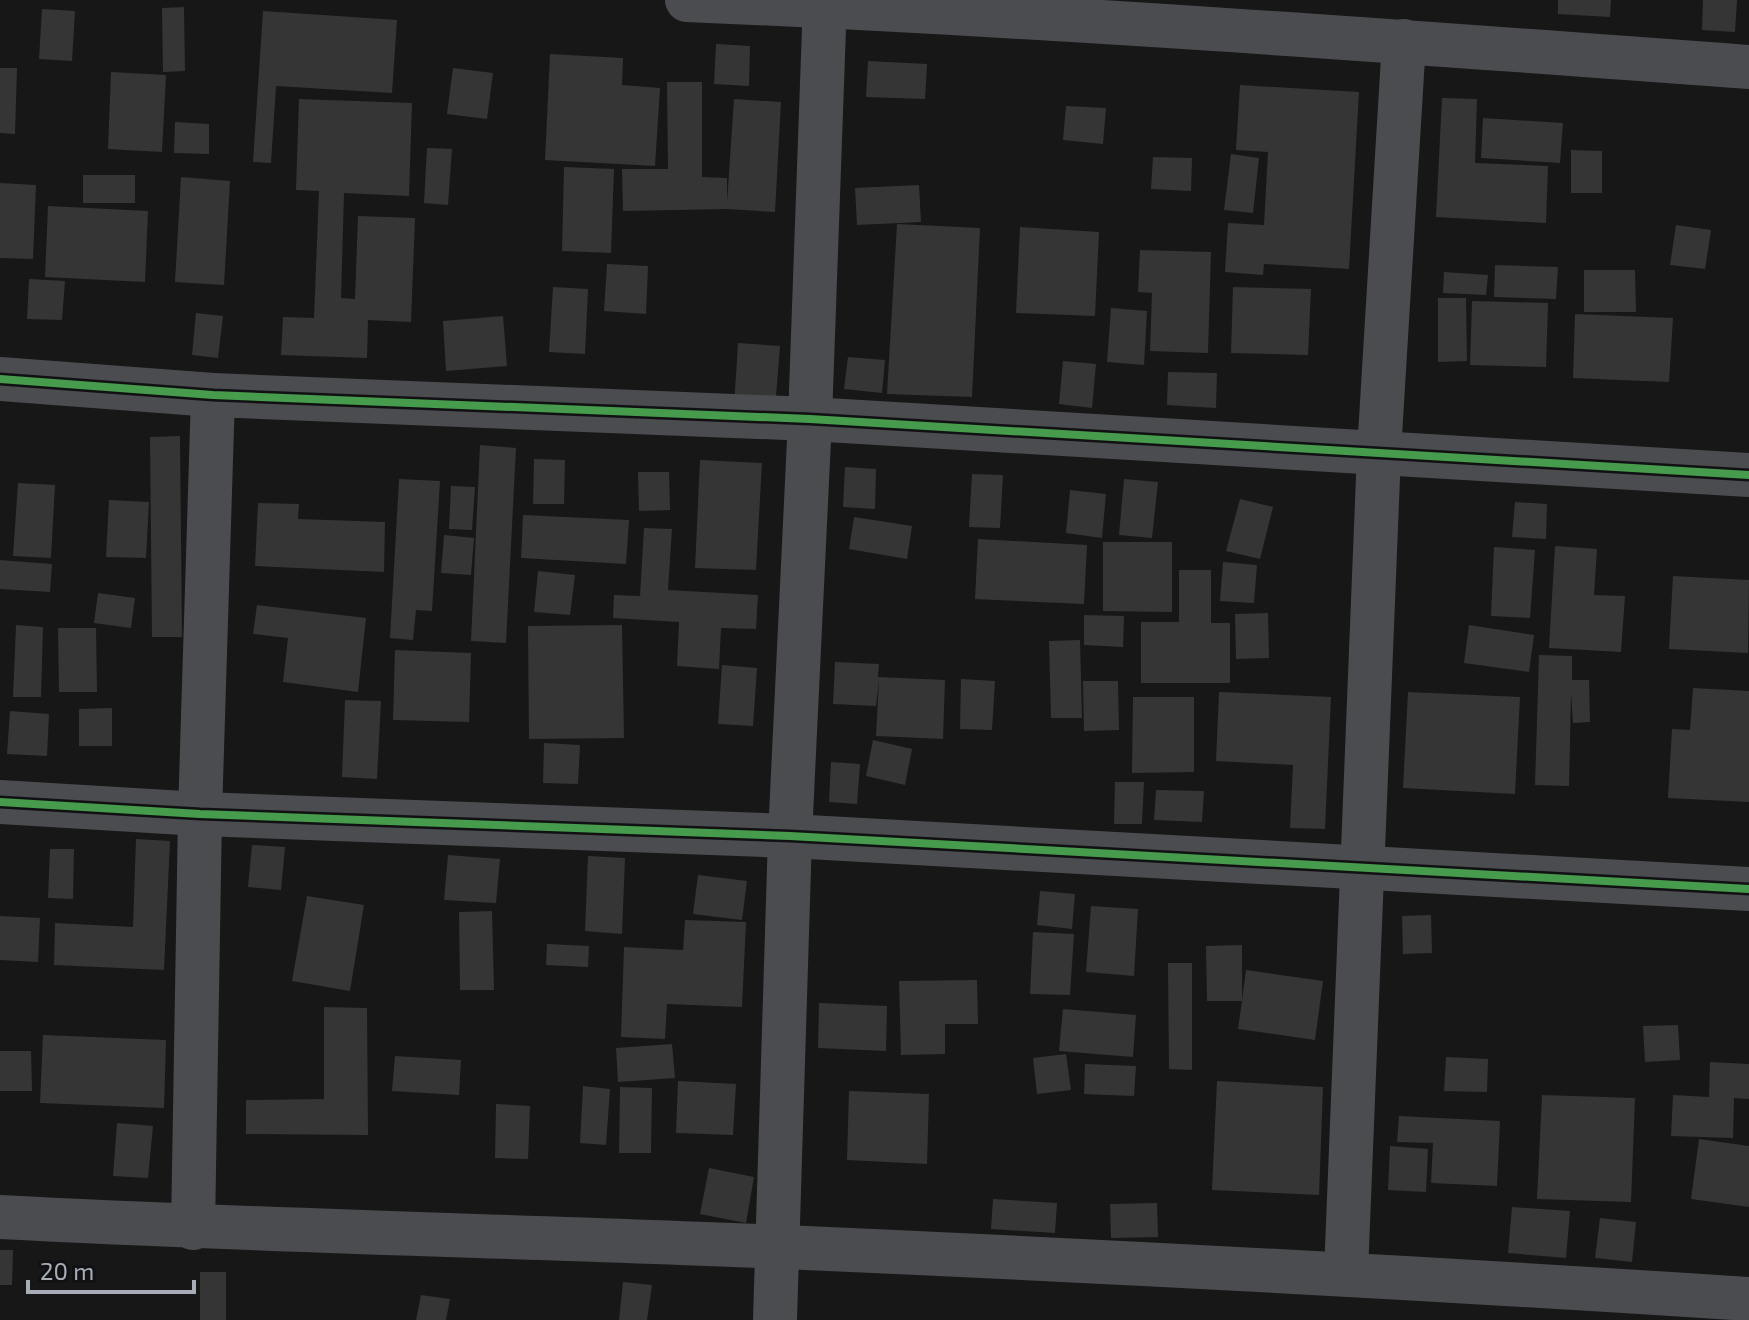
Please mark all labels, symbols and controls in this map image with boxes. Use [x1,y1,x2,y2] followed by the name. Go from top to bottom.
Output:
[28,1244,194,1294] scale bar
[40,1256,94,1285] text: 20 m

